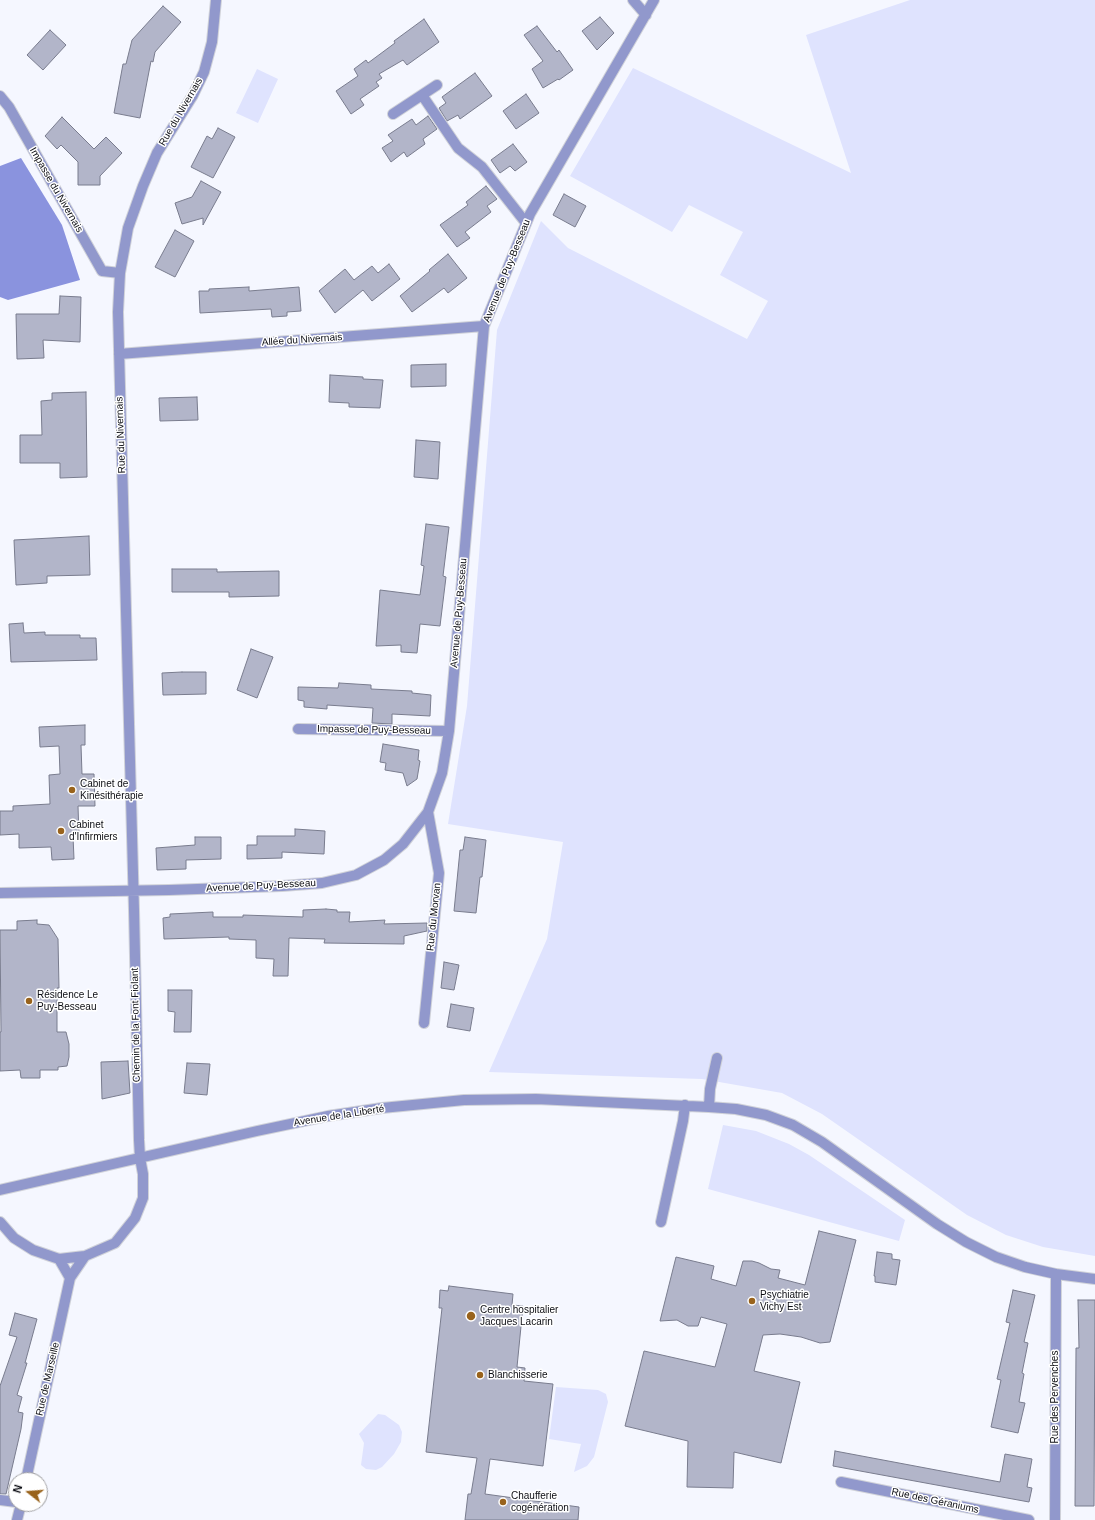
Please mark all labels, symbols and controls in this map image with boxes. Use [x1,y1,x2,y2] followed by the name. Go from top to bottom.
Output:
[157,76,205,148] street label: Rue du Nivernais
[27,145,85,235] street label: Impasse du Nivernais
[481,218,533,324] street label: Avenue de Puy-Besseau
[261,331,343,349] street label: Allée du Nivernais
[114,396,128,474] street label: Rue du Nivernais
[448,558,470,668] street label: Avenue de Puy-Besseau
[317,723,431,737] street label: Impasse de Puy-Besseau
[80,778,143,802] place label: Cabinet de Kinésithérapie
[67,785,77,795] marker: Cabinet de Kinésithérapie
[69,819,118,842] place label: Cabinet d'Infirmiers
[56,826,66,836] marker: Cabinet d'Infirmiers
[206,877,316,895] street label: Avenue de Puy-Besseau
[424,882,444,952] street label: Rue du Morvan
[129,968,143,1082] street label: Chemin de la Font Fiolant
[37,989,98,1012] place label: Résidence Le Puy-Besseau
[24,996,34,1006] marker: Résidence Le Puy-Besseau
[293,1103,385,1129] street label: Avenue de la Liberté
[760,1289,809,1312] place label: Psychiatrie Vichy Est
[747,1296,757,1306] marker: Psychiatrie Vichy Est
[480,1304,558,1328] place label: Centre hospitalier Jacques Lacarin
[465,1310,477,1322] marker: Centre hospitalier Jacques Lacarin
[34,1341,62,1417] street label: Rue de Marseille
[1049,1351,1061,1443] street label: Rue des Pervenches
[488,1369,547,1381] place label: Blanchisserie
[475,1370,485,1380] marker: Blanchisserie
[8,1472,48,1512] north arrow
[11,1483,24,1494] text: N
[890,1486,980,1516] street label: Rue des Géraniums
[511,1490,569,1514] place label: Chaufferie cogénération
[498,1497,508,1507] marker: Chaufferie cogénération

